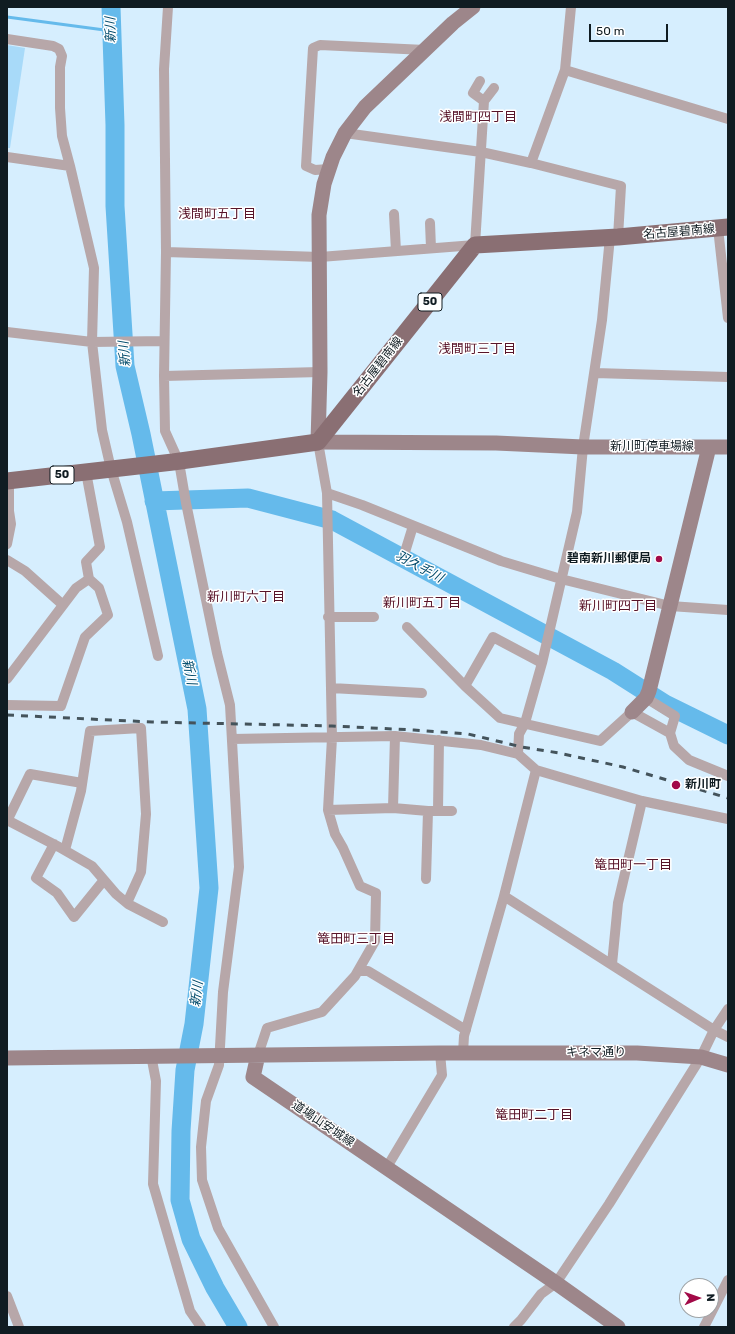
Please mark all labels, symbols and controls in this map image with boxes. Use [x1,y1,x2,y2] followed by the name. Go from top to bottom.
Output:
[591,16,670,42] scale bar
[103,17,119,43] water label: 新川
[596,24,624,38] text: 50 m
[439,109,517,125] district label: 浅間町四丁目
[178,206,256,222] district label: 浅間町五丁目
[643,222,715,242] street label: 名古屋碧南線
[418,293,442,311] road number: 50
[350,334,406,400] street label: 名古屋碧南線
[116,340,134,368] water label: 新川
[438,341,516,357] district label: 浅間町三丁目
[610,440,694,454] street label: 新川町停車場線
[50,466,74,484] road number: 50
[392,548,446,586] water label: 羽久手川
[567,552,651,566] place label: 碧南新川郵便局
[654,554,664,564] marker: 碧南新川郵便局
[207,589,285,605] district label: 新川町六丁目
[383,595,461,611] district label: 新川町五丁目
[579,598,657,614] district label: 新川町四丁目
[179,658,199,686] water label: 新川
[685,778,721,792] place label: 新川町
[670,779,682,791] marker: 新川町
[594,857,672,873] district label: 篭田町一丁目
[317,931,395,947] district label: 篭田町三丁目
[188,980,206,1008] water label: 新川
[566,1046,626,1060] street label: キネマ通り
[289,1098,357,1150] street label: 道場山安城線
[495,1107,573,1123] district label: 篭田町二丁目
[679,1278,719,1318] north arrow
[704,1293,717,1302] text: N

